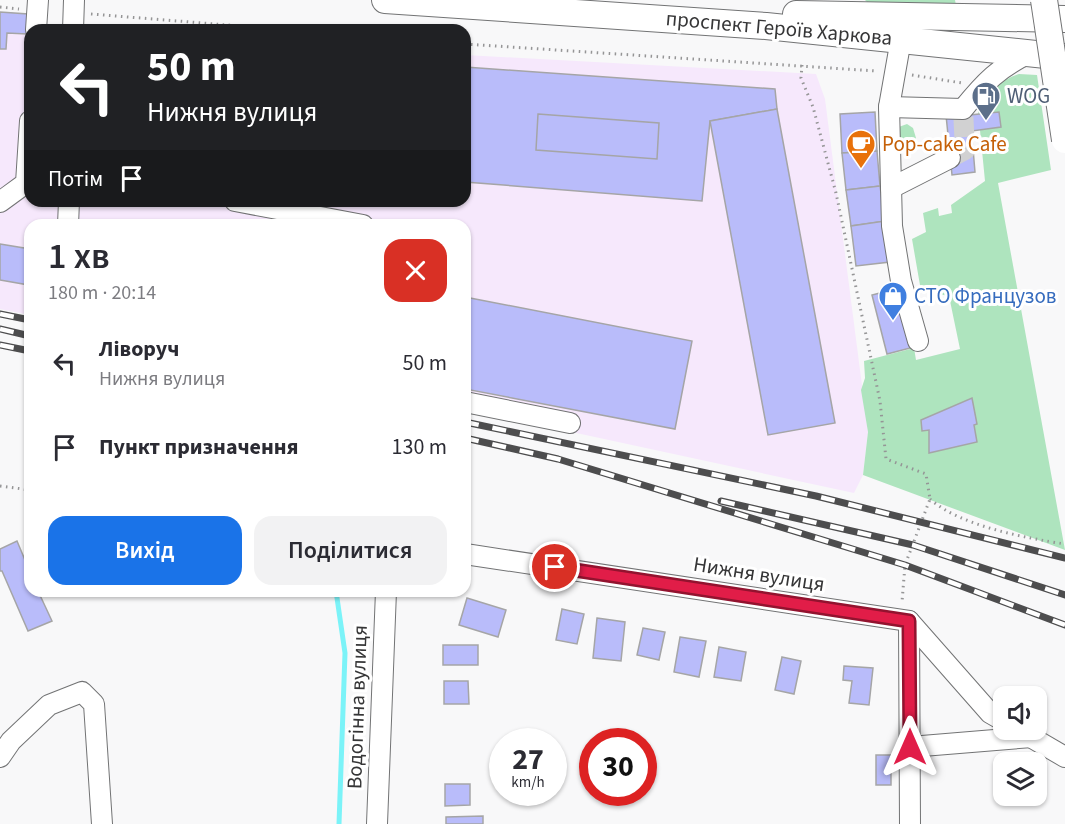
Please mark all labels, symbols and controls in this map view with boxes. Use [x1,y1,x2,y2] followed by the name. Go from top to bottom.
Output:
[664,3,894,53] street label: проспект Героїв Харкова
[147,37,236,97] text: 50 m
[48,48,126,126] icon: left
[970,80,1002,122] fuel station icon: WOG
[1007,81,1050,111] place label: WOG
[147,93,318,132] text: Нижня вулиця
[845,128,877,170] cafe icon: Pop-cake Cafe
[882,129,1007,159] place label: Pop-cake Cafe
[115,162,148,195] icon: arrive
[48,163,103,195] text: Потім
[48,231,110,282] text: 1 хв
[384,239,447,302] button: close
[48,279,156,307] text: 180 m · 20:14
[877,280,909,322] shop icon: СТО Французов
[914,281,1056,311] place label: СТО Французов
[99,333,179,365] text: Ліворуч
[48,347,81,380] icon: left
[402,347,447,379] text: 50 m
[99,365,225,393] text: Нижня вулиця
[48,431,81,464] icon: arrive
[99,431,299,463] text: Пункт призначення
[392,431,447,463] text: 130 m
[48,516,242,585] button: Вихід
[254,516,447,585] button: Поділитися
[529,541,580,592] pin
[691,549,827,599] street label: Нижня вулиця
[538,550,571,583] icon: arrive
[339,624,375,790] street label: Водогінна вулиця
[993,686,1047,806] map controls
[993,686,1047,740] button: sound
[878,715,942,779] position arrow
[579,728,657,806] speed limit sign: 30
[512,738,544,781] text: 27
[993,752,1047,806] button: layers
[511,772,545,793] text: km/h

